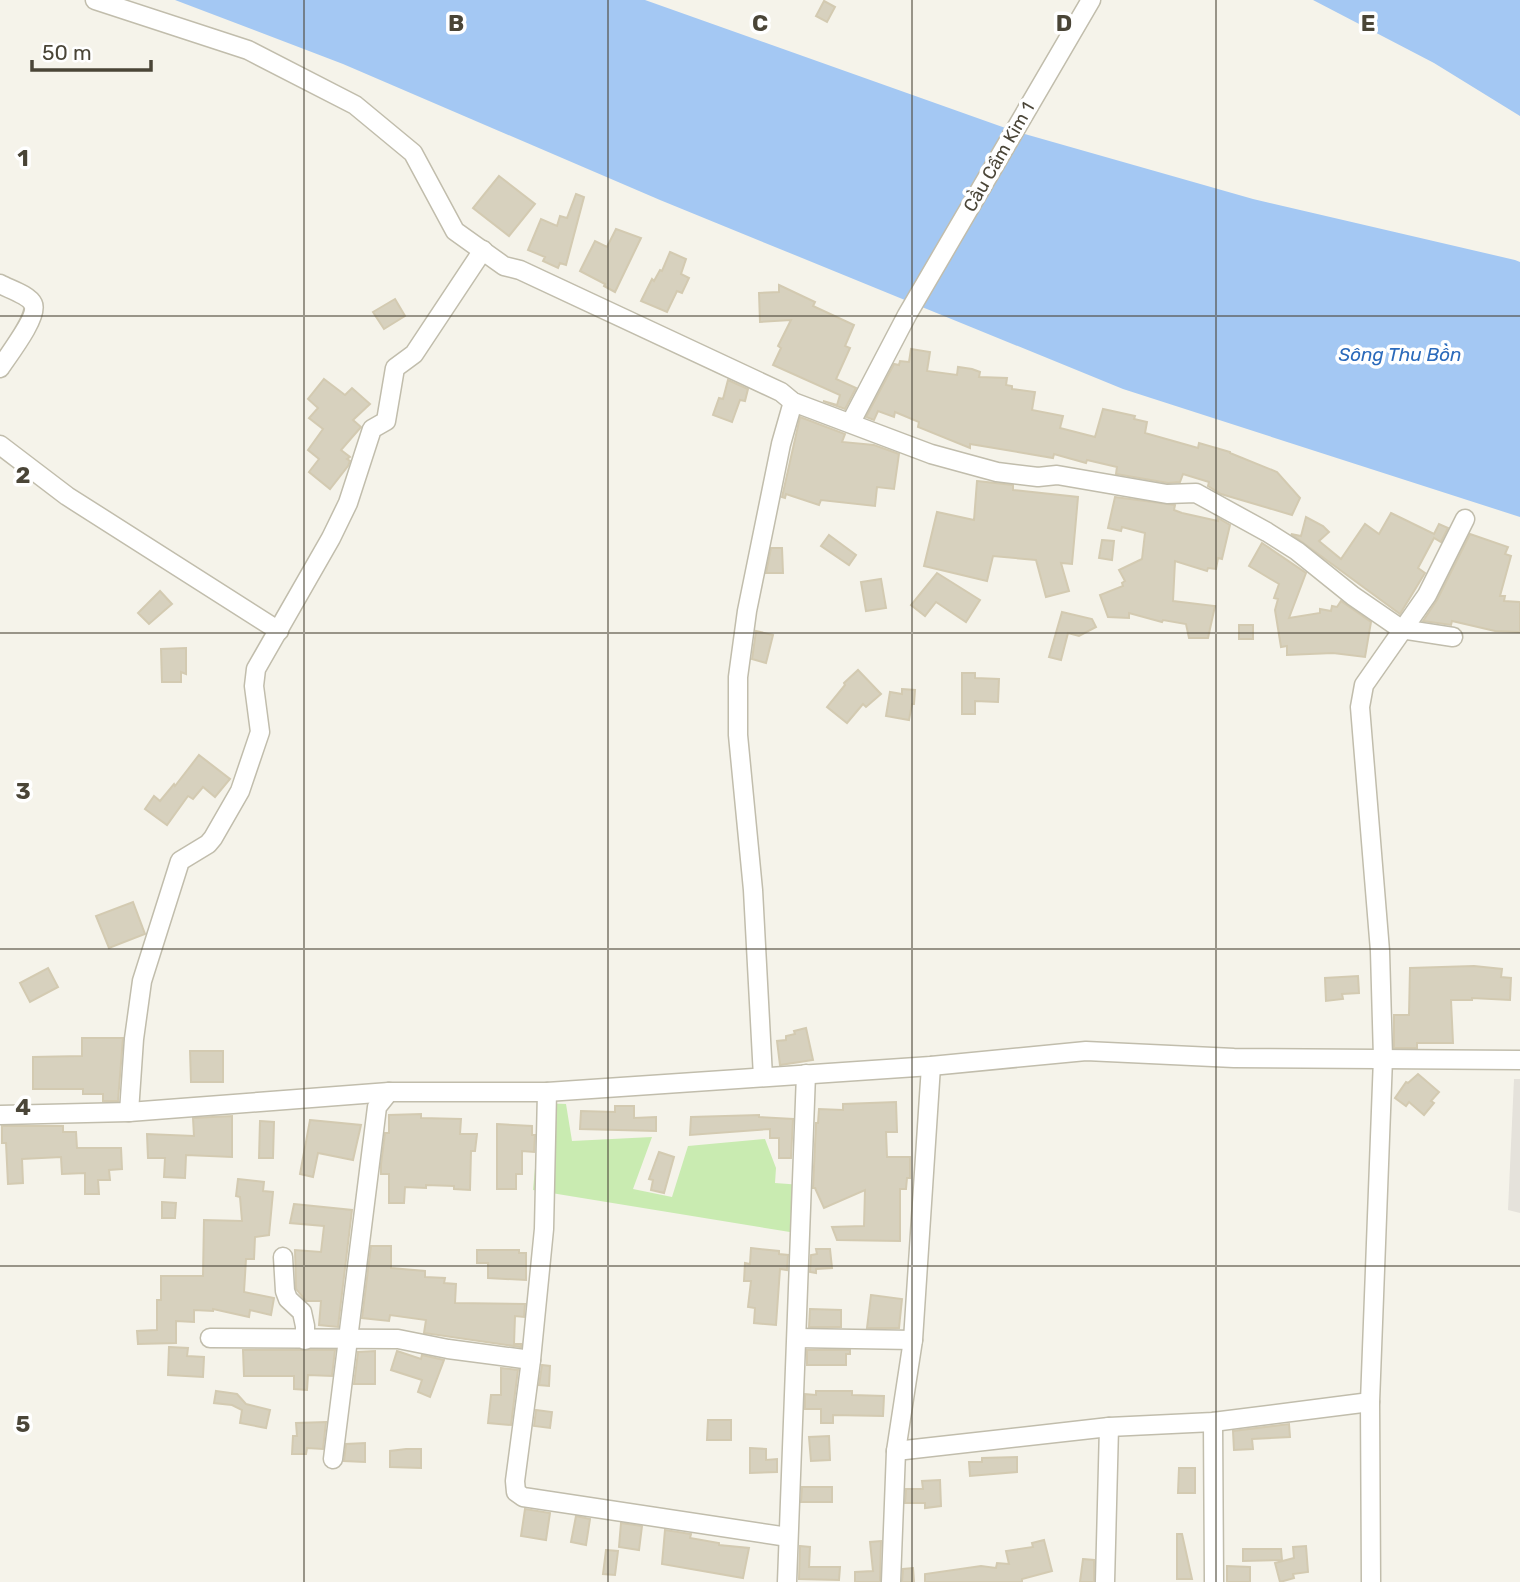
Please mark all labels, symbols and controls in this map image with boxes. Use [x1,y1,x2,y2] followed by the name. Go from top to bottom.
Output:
[448,9,464,37] text: B
[752,9,768,37] text: C
[1056,9,1072,37] text: D
[1361,9,1375,37] text: E
[32,28,150,72] scale bar
[42,40,92,65] text: 50 m
[958,98,1039,216] street label: Cầu Cẩm Kim 1
[17,144,29,172] text: 1
[1338,343,1462,366] water label: Sông Thu Bồn
[16,461,30,489] text: 2
[15,777,31,805] text: 3
[15,1093,31,1121] text: 4
[16,1410,31,1438] text: 5

